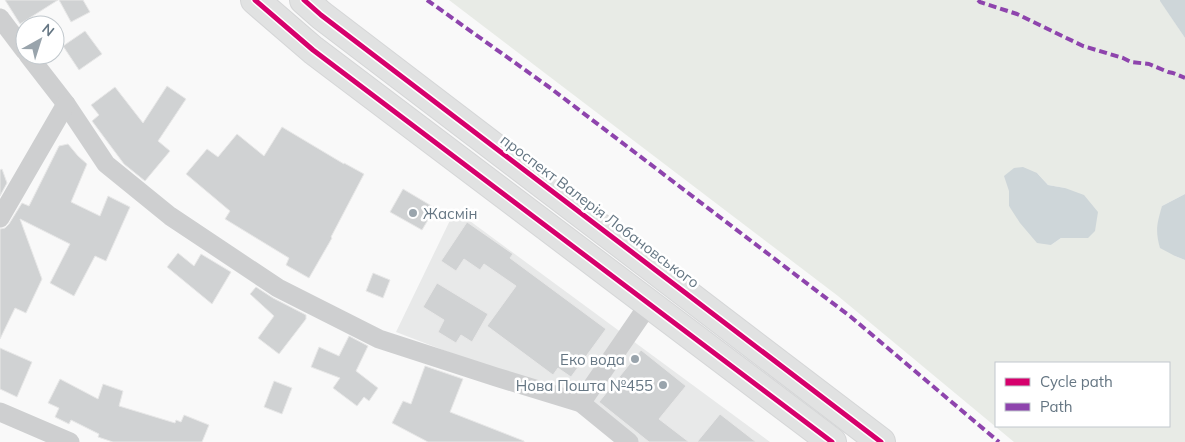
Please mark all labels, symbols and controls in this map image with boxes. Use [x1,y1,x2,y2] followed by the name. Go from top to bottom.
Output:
[15,15,65,65] north arrow
[38,20,58,40] text: N
[497,130,703,292] street label: проспект Валерія Лобановського
[423,204,477,223] place label: Жасмін
[407,207,419,219] marker: Жасмін
[560,350,625,369] place label: Еко вода
[629,353,641,365] marker: Еко вода
[995,362,1170,427] legend
[1040,372,1113,391] text: Cycle path
[516,376,653,395] place label: Нова Пошта №455
[657,379,669,391] marker: Нова Пошта №455
[1040,397,1072,416] text: Path

